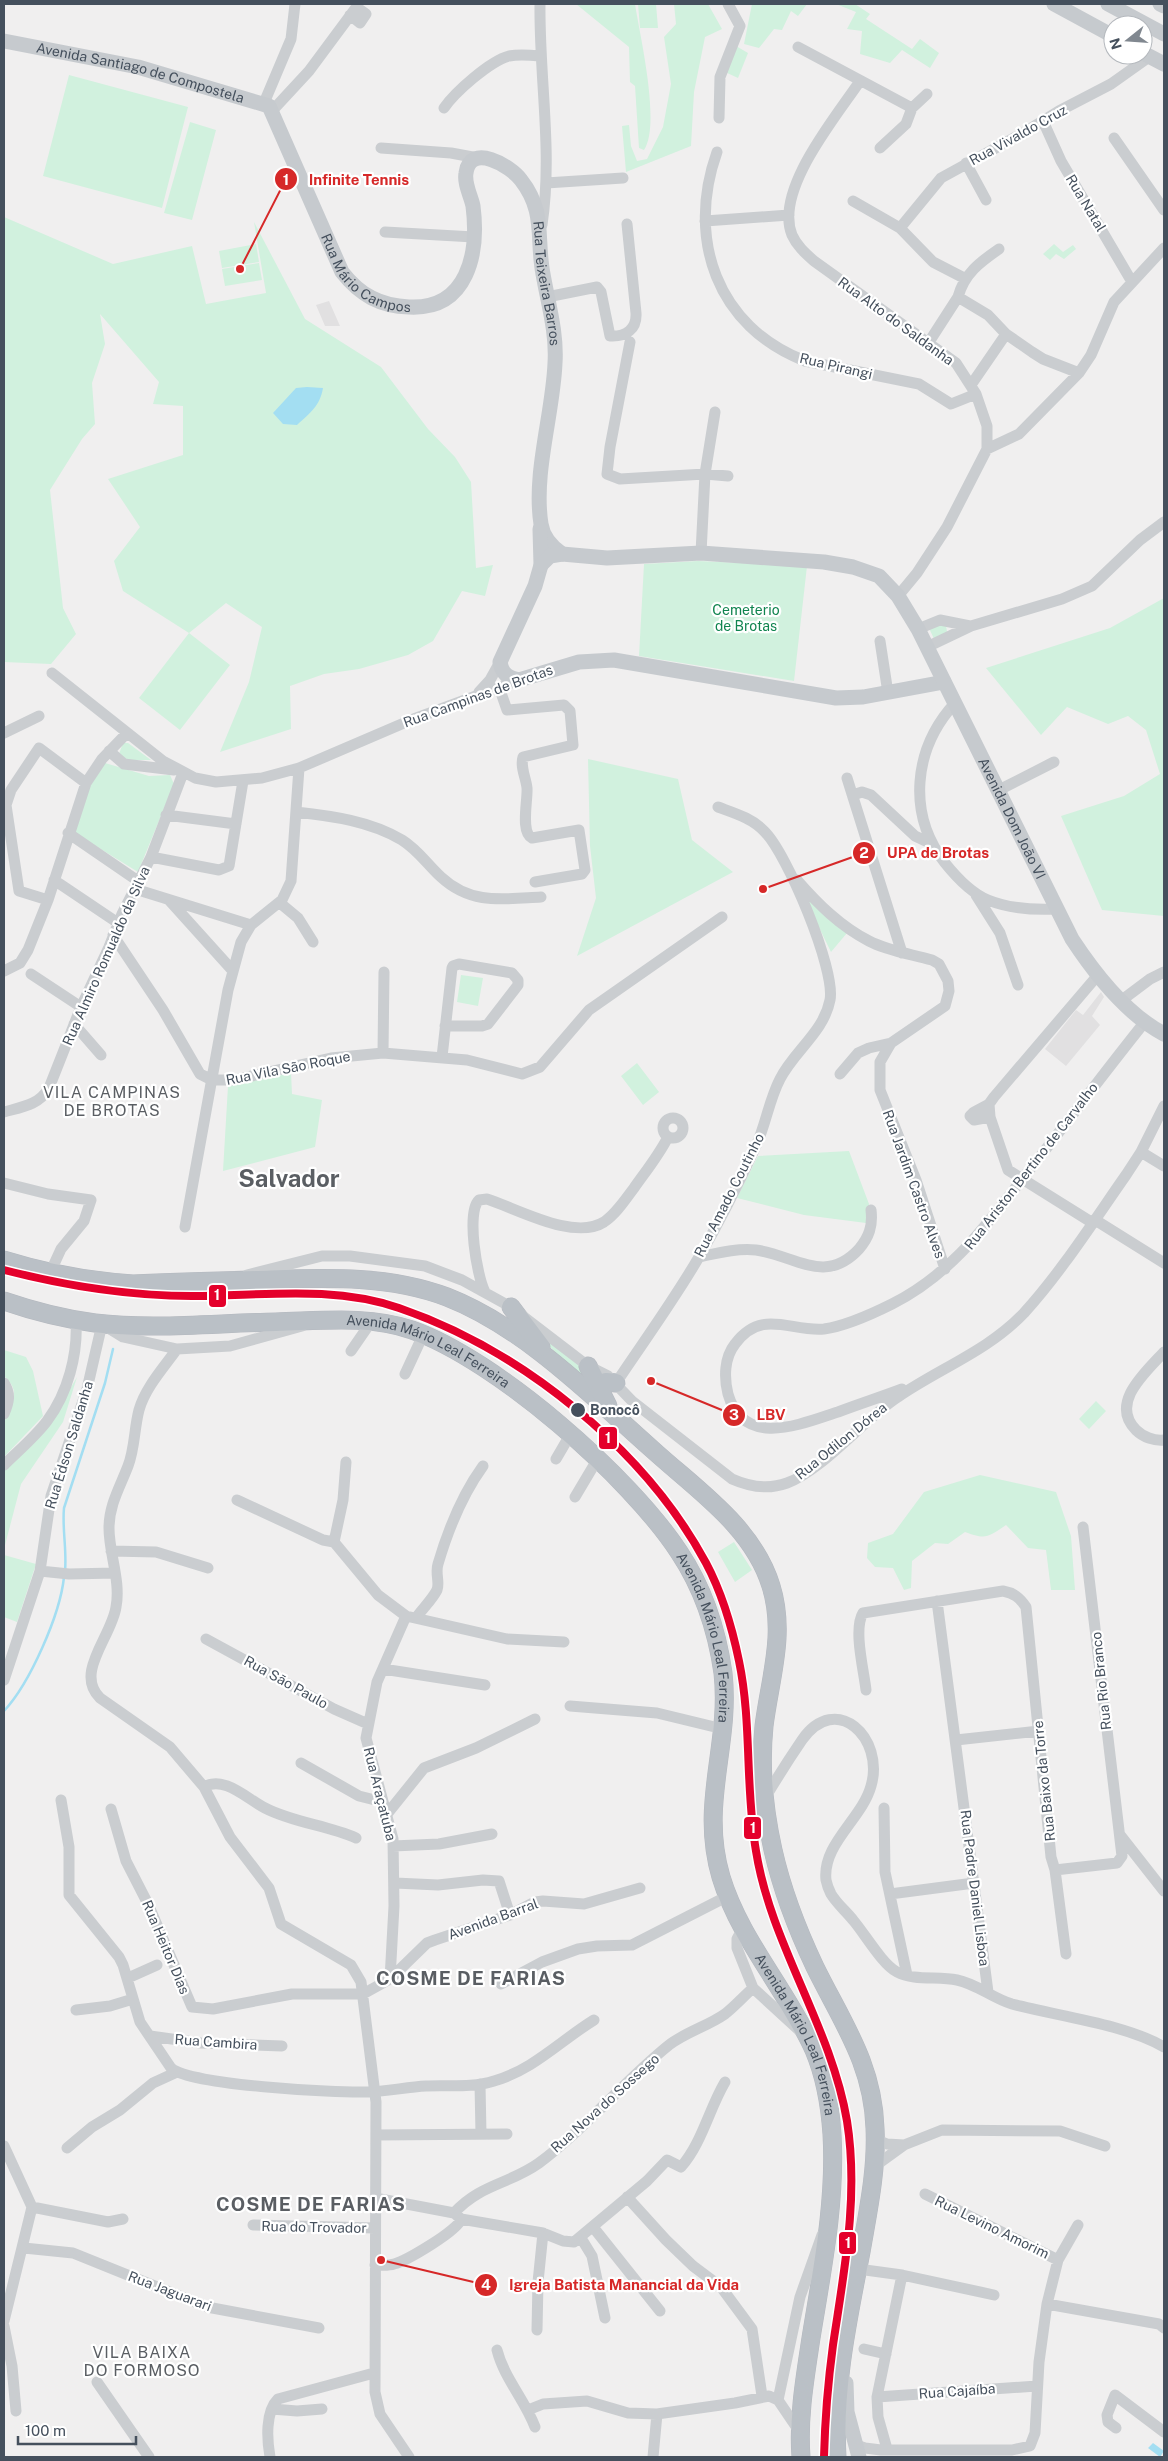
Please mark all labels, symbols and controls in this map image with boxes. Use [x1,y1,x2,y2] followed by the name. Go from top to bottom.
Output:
[1103,15,1153,65] north arrow
[1106,36,1125,51] text: N
[35,39,246,106] street label: Avenida Santiago de Compostela
[966,101,1070,168] street label: Rua Vivaldo Cruz
[273,164,419,194] callout: Infinite Tennis
[283,171,289,188] text: 1
[309,171,409,188] text: Infinite Tennis
[1063,171,1109,235] street label: Rua Natal
[530,220,563,346] street label: Rua Teixeira Barros
[318,231,411,315] street label: Rua Mário Campos
[835,274,957,368] street label: Rua Alto do Saldanha
[798,350,874,382] street label: Rua Pirangi
[712,602,780,634] park label: Cemeterio de Brotas
[401,661,555,731] street label: Rua Campinas de Brotas
[975,755,1049,882] street label: Avenida Dom João VI
[852,838,999,868] callout: UPA de Brotas
[859,844,869,861] text: 2
[887,844,989,861] text: UPA de Brotas
[59,864,153,1048] street label: Rua Almiro Romualdo da Silva
[224,1048,352,1088] street label: Rua Vila São Roque
[961,1079,1101,1253] street label: Rua Ariston Bertino de Carvalho
[43,1083,181,1120] district label: VILA CAMPINAS DE BROTAS
[880,1108,948,1260] street label: Rua Jardim Castro Alves
[691,1130,767,1260] street label: Rua Amado Coutinho
[238,1164,340,1192] district label: Salvador
[208,1284,227,1308] line badge: 1
[214,1287,220,1303] text: 1
[346,1312,513,1391] street label: Avenida Mário Leal Ferreira
[41,1379,96,1511] street label: Rua Édson Saldanha
[792,1399,890,1483] street label: Rua Odilon Dórea
[721,1400,795,1430] callout: LBV
[569,1401,587,1419] marker: Bonocô
[590,1402,640,1418] place label: Bonocô
[729,1406,739,1423] text: 3
[756,1406,786,1423] text: LBV
[598,1426,618,1450] line badge: 1
[605,1430,611,1446] text: 1
[673,1549,732,1723] street label: Avenida Mário Leal Ferreira
[1088,1631,1114,1731] street label: Rua Rio Branco
[241,1652,331,1712] street label: Rua São Paulo
[1030,1720,1058,1842] street label: Rua Baixo da Torre
[361,1745,399,1843] street label: Rua Araçatuba
[957,1809,993,1967] street label: Rua Padre Daniel Lisboa
[743,1816,762,1840] line badge: 1
[750,1820,756,1836] text: 1
[446,1895,540,1943] street label: Avenida Barral
[139,1898,193,1996] street label: Rua Heitor Dias
[752,1951,838,2116] street label: Avenida Mário Leal Ferreira
[376,1967,566,1989] district label: COSME DE FARIAS
[174,2031,258,2053] street label: Rua Cambira
[548,2050,662,2156] street label: Rua Nova do Sossego
[932,2192,1052,2262] street label: Rua Levino Amorim
[216,2193,406,2215] district label: COSME DE FARIAS
[261,2218,367,2236] street label: Rua do Trovador
[838,2231,857,2255] line badge: 1
[845,2235,851,2251] text: 1
[126,2268,214,2314] street label: Rua Jaguarari
[473,2270,749,2300] callout: Igreja Batista Manancial da Vida
[481,2276,491,2293] text: 4
[509,2276,739,2293] text: Igreja Batista Manancial da Vida
[84,2343,200,2380] district label: VILA BAIXA DO FORMOSO
[918,2380,996,2402] street label: Rua Cajaíba
[18,2414,135,2446] scale bar
[25,2422,66,2439] text: 100 m

